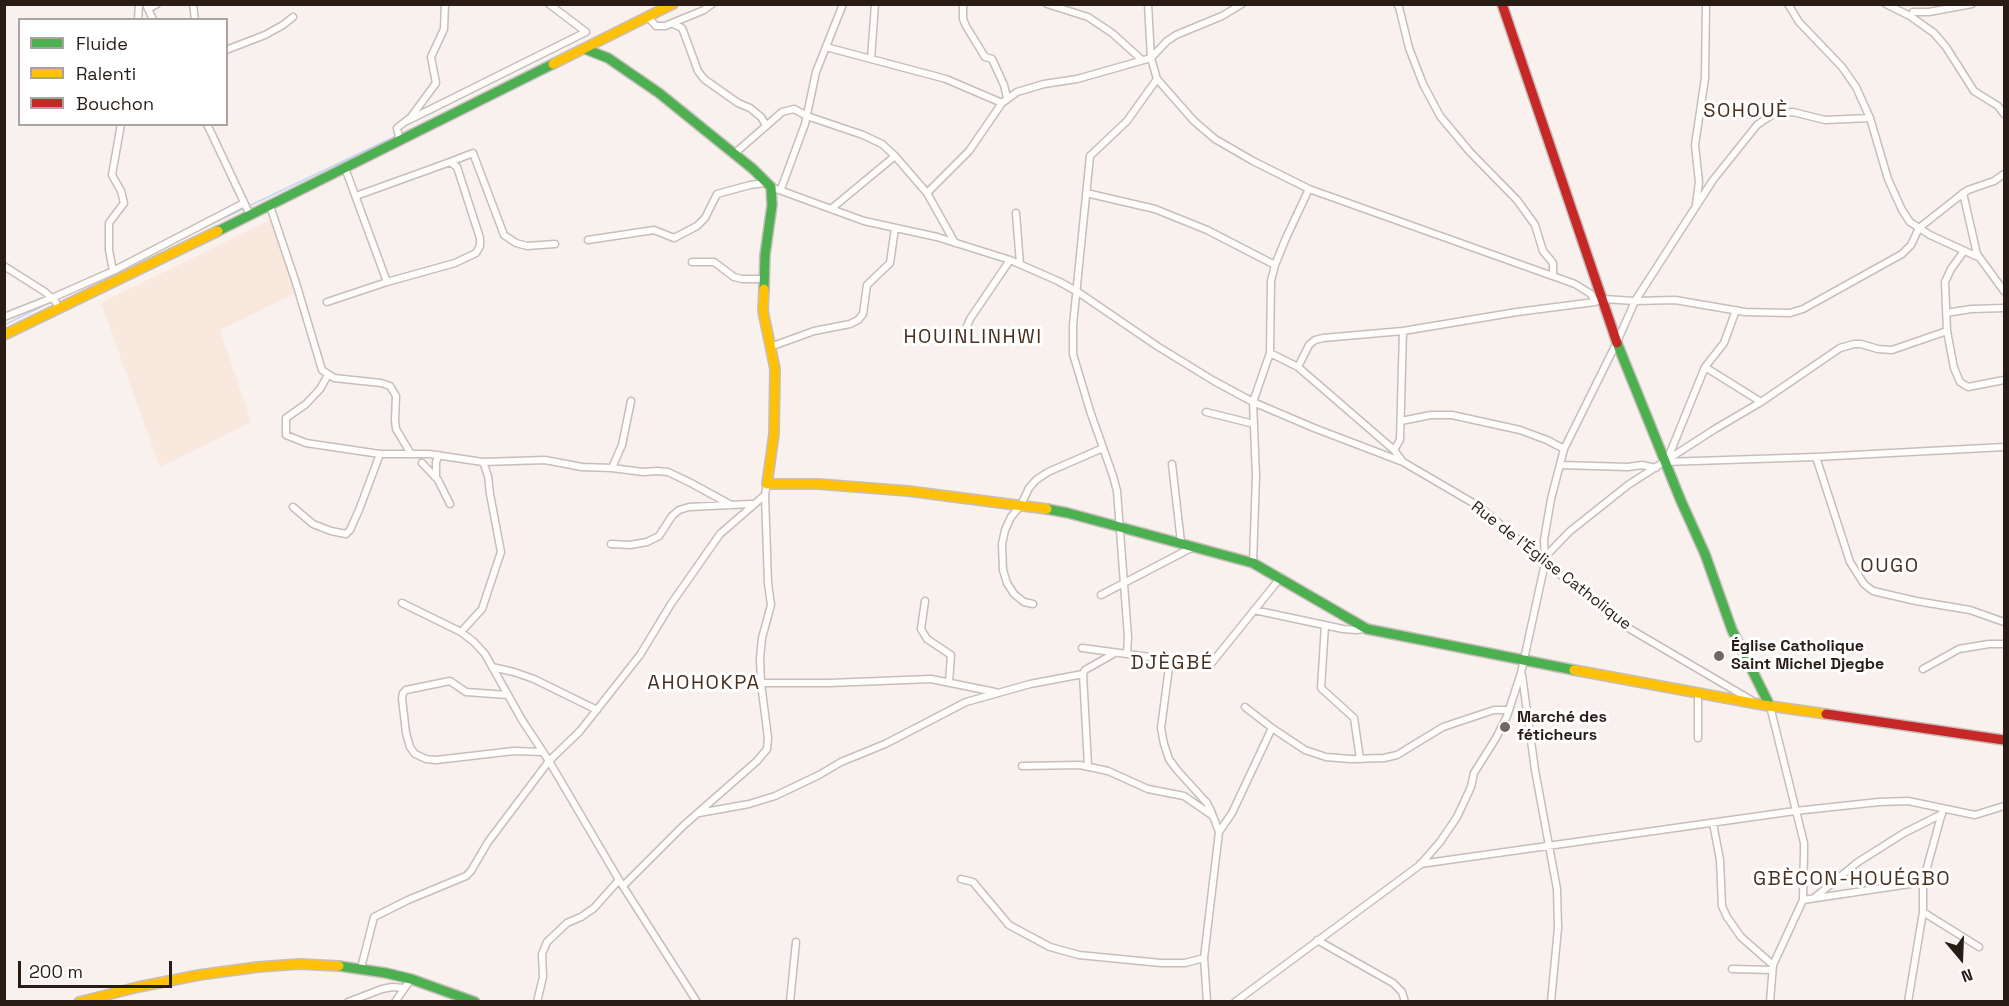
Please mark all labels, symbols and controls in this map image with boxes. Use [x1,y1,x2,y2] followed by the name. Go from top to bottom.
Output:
[18,18,228,126] legend
[76,32,128,55] text: Fluide
[76,62,136,85] text: Ralenti
[76,92,154,115] text: Bouchon
[1703,100,1789,124] district label: SOHOUÈ
[903,326,1043,350] district label: HOUINLINHWI
[1467,498,1635,634] street label: Rue de l'Église Catholique
[1860,555,1920,579] district label: OUGO
[1731,637,1884,675] place label: Église Catholique Saint Michel Djegbe
[1712,649,1726,663] marker: Église Catholique Saint Michel Djegbe
[1130,652,1214,676] district label: DJÈGBÉ
[647,672,761,696] district label: AHOHOKPA
[1517,708,1607,746] place label: Marché des féticheurs
[1498,720,1512,734] marker: Marché des féticheurs
[1753,868,1951,892] district label: GBÈCON-HOUÉGBO
[1931,928,1991,988] north arrow
[21,949,176,987] scale bar
[29,960,83,983] text: 200 m
[1959,964,1976,987] text: N

